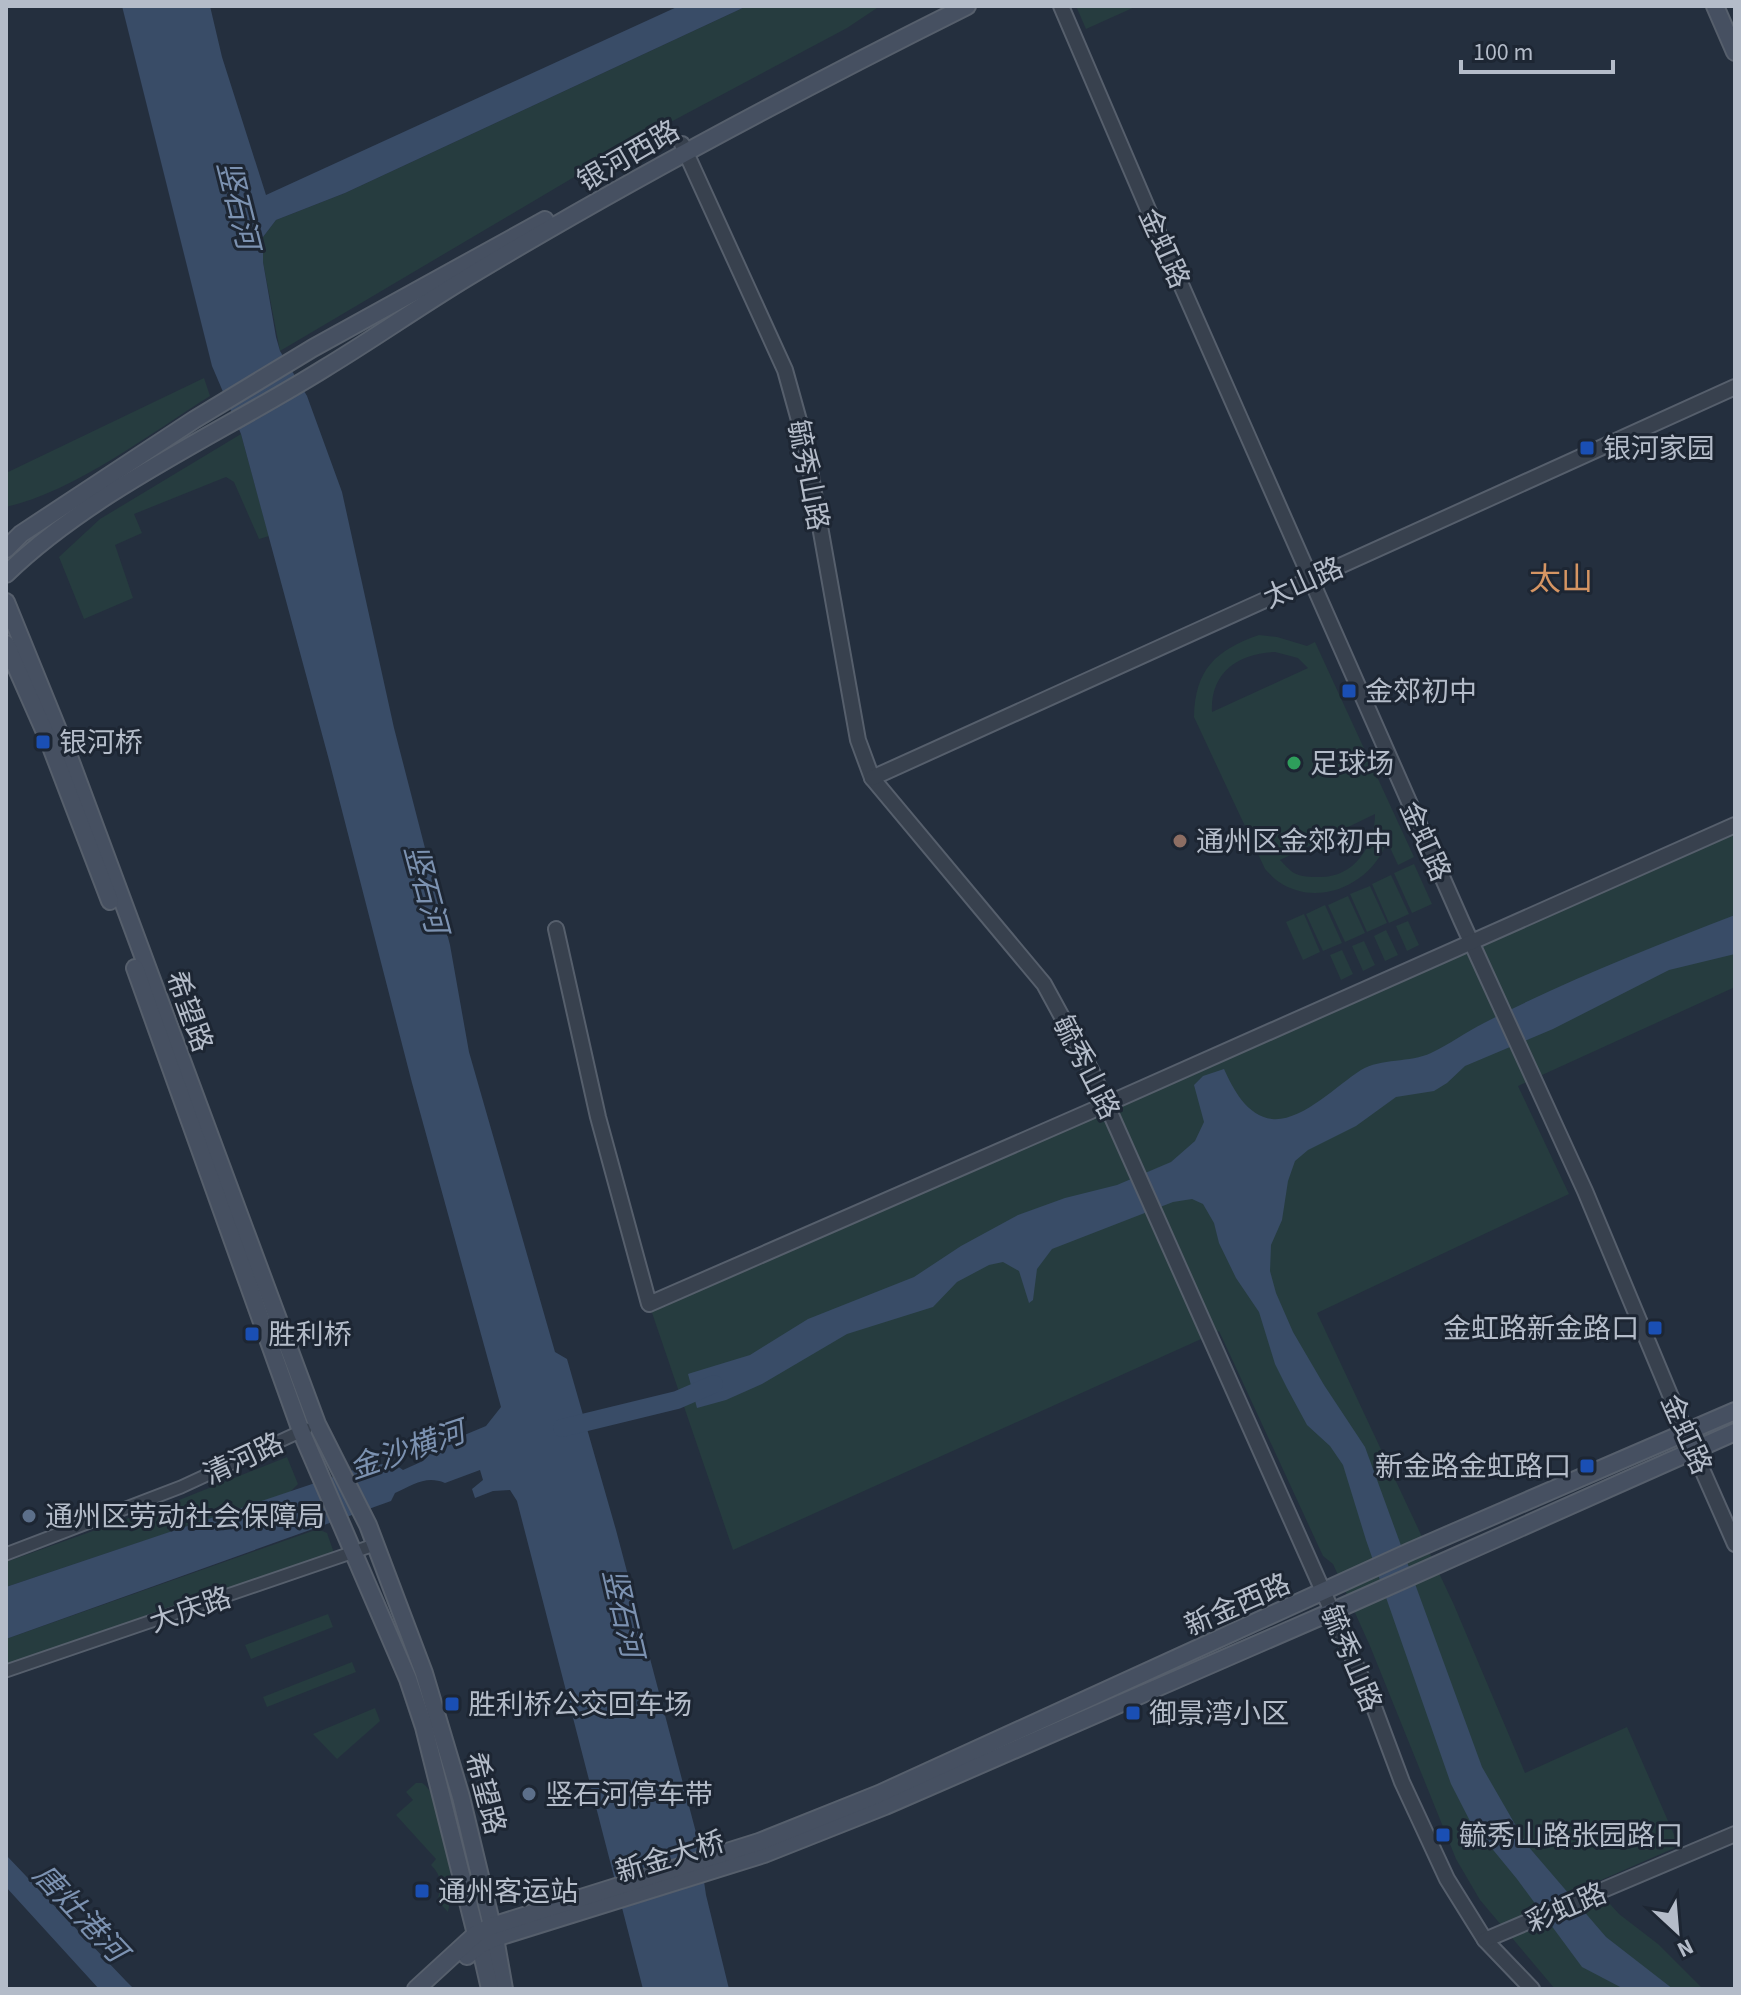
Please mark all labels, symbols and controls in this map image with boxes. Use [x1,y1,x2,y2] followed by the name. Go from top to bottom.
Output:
[1461,24,1613,74] scale bar
[1473,35,1533,70] text: 100 m
[570,111,687,201] street label: 银河西路
[206,156,270,259] water label: 竖石河
[1129,202,1199,295] street label: 金虹路
[778,416,838,534] street label: 毓秀山路
[1603,429,1715,469] place label: 银河家园
[1578,439,1596,457] marker: 银河家园
[1257,548,1350,618] street label: 太山路
[1529,557,1593,603] district label: 太山
[1365,672,1477,712] place label: 金郊初中
[1340,682,1358,700] marker: 金郊初中
[59,723,143,763] place label: 银河桥
[34,733,52,751] marker: 银河桥
[1310,744,1394,784] place label: 足球场
[1285,754,1303,772] marker: 足球场
[1390,795,1460,888] street label: 金虹路
[1196,822,1392,862] place label: 通州区金郊初中
[1171,832,1189,850] marker: 通州区金郊初中
[393,840,459,943] water label: 竖石河
[156,965,222,1058] street label: 希望路
[1043,1008,1129,1126] street label: 毓秀山路
[1443,1309,1639,1349] place label: 金虹路新金路口
[268,1315,352,1355] place label: 胜利桥
[1646,1319,1664,1337] marker: 金虹路新金路口
[243,1325,261,1343] marker: 胜利桥
[1651,1388,1721,1481] street label: 金虹路
[343,1409,476,1490] water label: 金沙横河
[197,1423,290,1495] street label: 清河路
[1375,1447,1571,1487] place label: 新金路金虹路口
[1578,1457,1596,1475] marker: 新金路金虹路口
[45,1497,325,1537] place label: 通州区劳动社会保障局
[20,1507,38,1525] marker: 通州区劳动社会保障局
[591,1564,655,1667] water label: 竖石河
[1178,1564,1297,1646] street label: 新金西路
[144,1577,237,1643] street label: 大庆路
[1311,1599,1391,1718] street label: 毓秀山路
[468,1685,692,1725] place label: 胜利桥公交回车场
[1149,1694,1289,1734] place label: 御景湾小区
[443,1695,461,1713] marker: 胜利桥公交回车场
[1124,1704,1142,1722] marker: 御景湾小区
[455,1748,515,1839] street label: 希望路
[545,1775,713,1815] place label: 竖石河停车带
[520,1785,538,1803] marker: 竖石河停车带
[1459,1816,1683,1856] place label: 毓秀山路张园路口
[611,1821,730,1892] street label: 新金大桥
[1434,1826,1452,1844] marker: 毓秀山路张园路口
[23,1855,140,1976] water label: 唐灶港河
[438,1872,578,1912] place label: 通州客运站
[1520,1873,1613,1943] street label: 彩虹路
[413,1882,431,1900] marker: 通州客运站
[1637,1891,1717,1971] north arrow
[1672,1930,1699,1966] text: N

